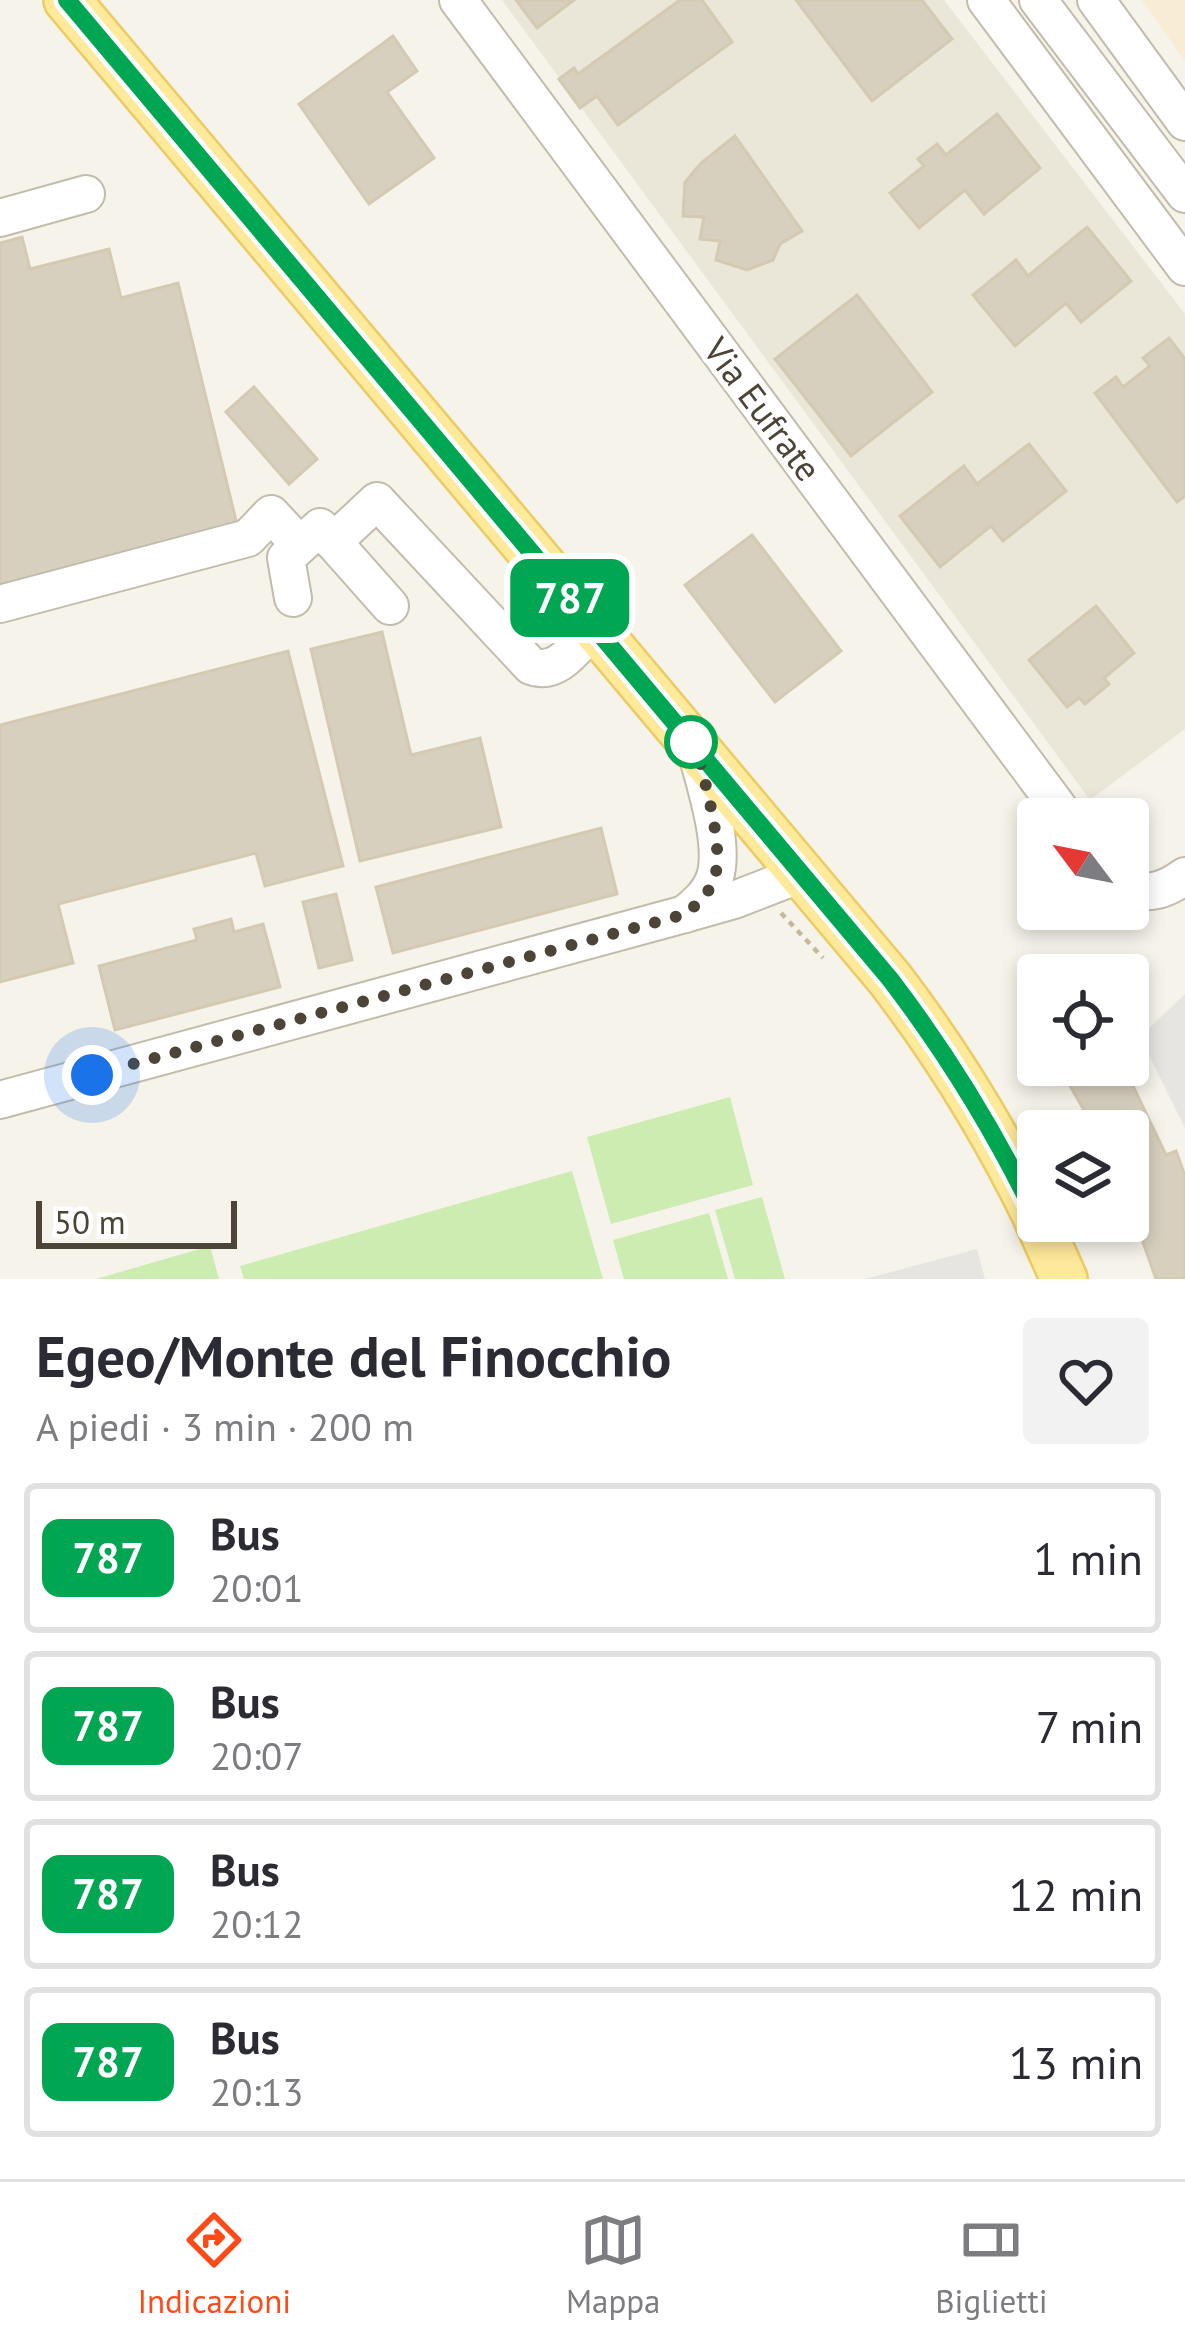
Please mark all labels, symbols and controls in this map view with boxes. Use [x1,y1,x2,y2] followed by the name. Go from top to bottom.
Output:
[693,327,832,490] street label: Via Eufrate
[501,559,639,637] line badge: 787
[534,570,606,625] text: 787
[666,717,716,767] unlabelled marker
[1017,798,1149,930] north arrow
[1017,798,1149,1242] map controls
[1017,954,1149,1086] button: locate
[62,1045,122,1105] your location
[1017,1110,1149,1242] button: layers
[36,1195,237,1248] scale bar
[54,1200,126,1243] text: 50 m
[1023,1318,1149,1444] button: heart
[36,1319,671,1393] text: Egeo/Monte del Finocchio
[36,1401,414,1452] text: A piedi · 3 min · 200 m
[210,1504,280,1562] text: Bus
[1033,1529,1143,1587] text: 1 min
[72,1530,144,1585] text: 787
[210,1562,304,1613] text: 20:01
[210,1672,280,1730] text: Bus
[1036,1697,1143,1755] text: 7 min
[72,1698,144,1753] text: 787
[210,1730,304,1781] text: 20:07
[210,1840,280,1898] text: Bus
[1009,1865,1143,1923] text: 12 min
[72,1866,144,1921] text: 787
[210,1898,304,1949] text: 20:12
[210,2008,280,2066] text: Bus
[1009,2033,1143,2091] text: 13 min
[72,2034,144,2089] text: 787
[210,2066,304,2117] text: 20:13
[137,2207,291,2322] tab: Indicazioni
[566,2207,660,2322] tab: Mappa
[935,2207,1048,2322] tab: Biglietti

